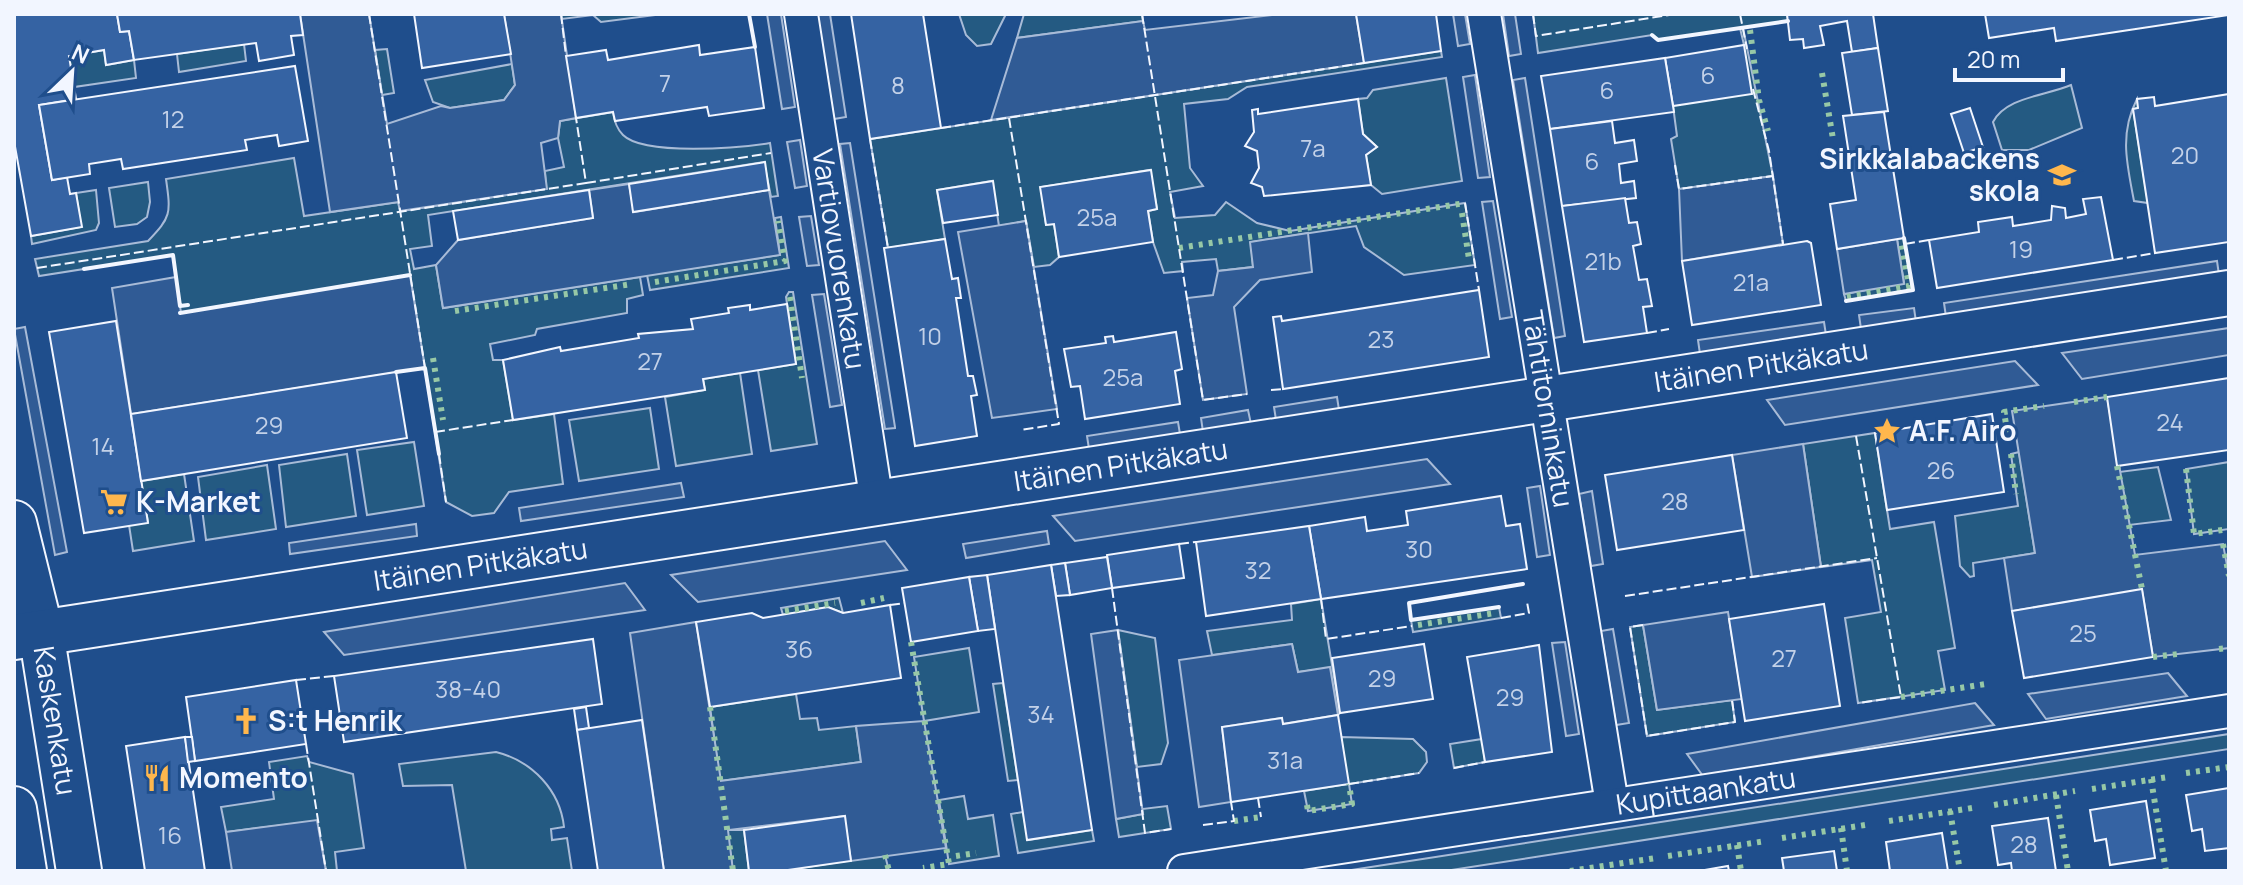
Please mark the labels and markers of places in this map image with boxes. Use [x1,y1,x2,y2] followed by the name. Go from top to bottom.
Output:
[1819,139,2040,209] place label: Sirkkalabackens skola
[2047,160,2077,190] school or university icon: Sirkkalabackens skola
[1909,411,2017,449] place label: A.F. Airo
[1872,416,1902,446] place icon: A.F. Airo
[136,482,261,520] place label: K-Market
[99,487,129,517] supermarket icon: K-Market
[268,701,403,739] place label: S:t Henrik
[231,706,261,736] church icon: S:t Henrik
[179,758,308,796] place label: Momento
[142,763,172,793] restaurant icon: Momento

